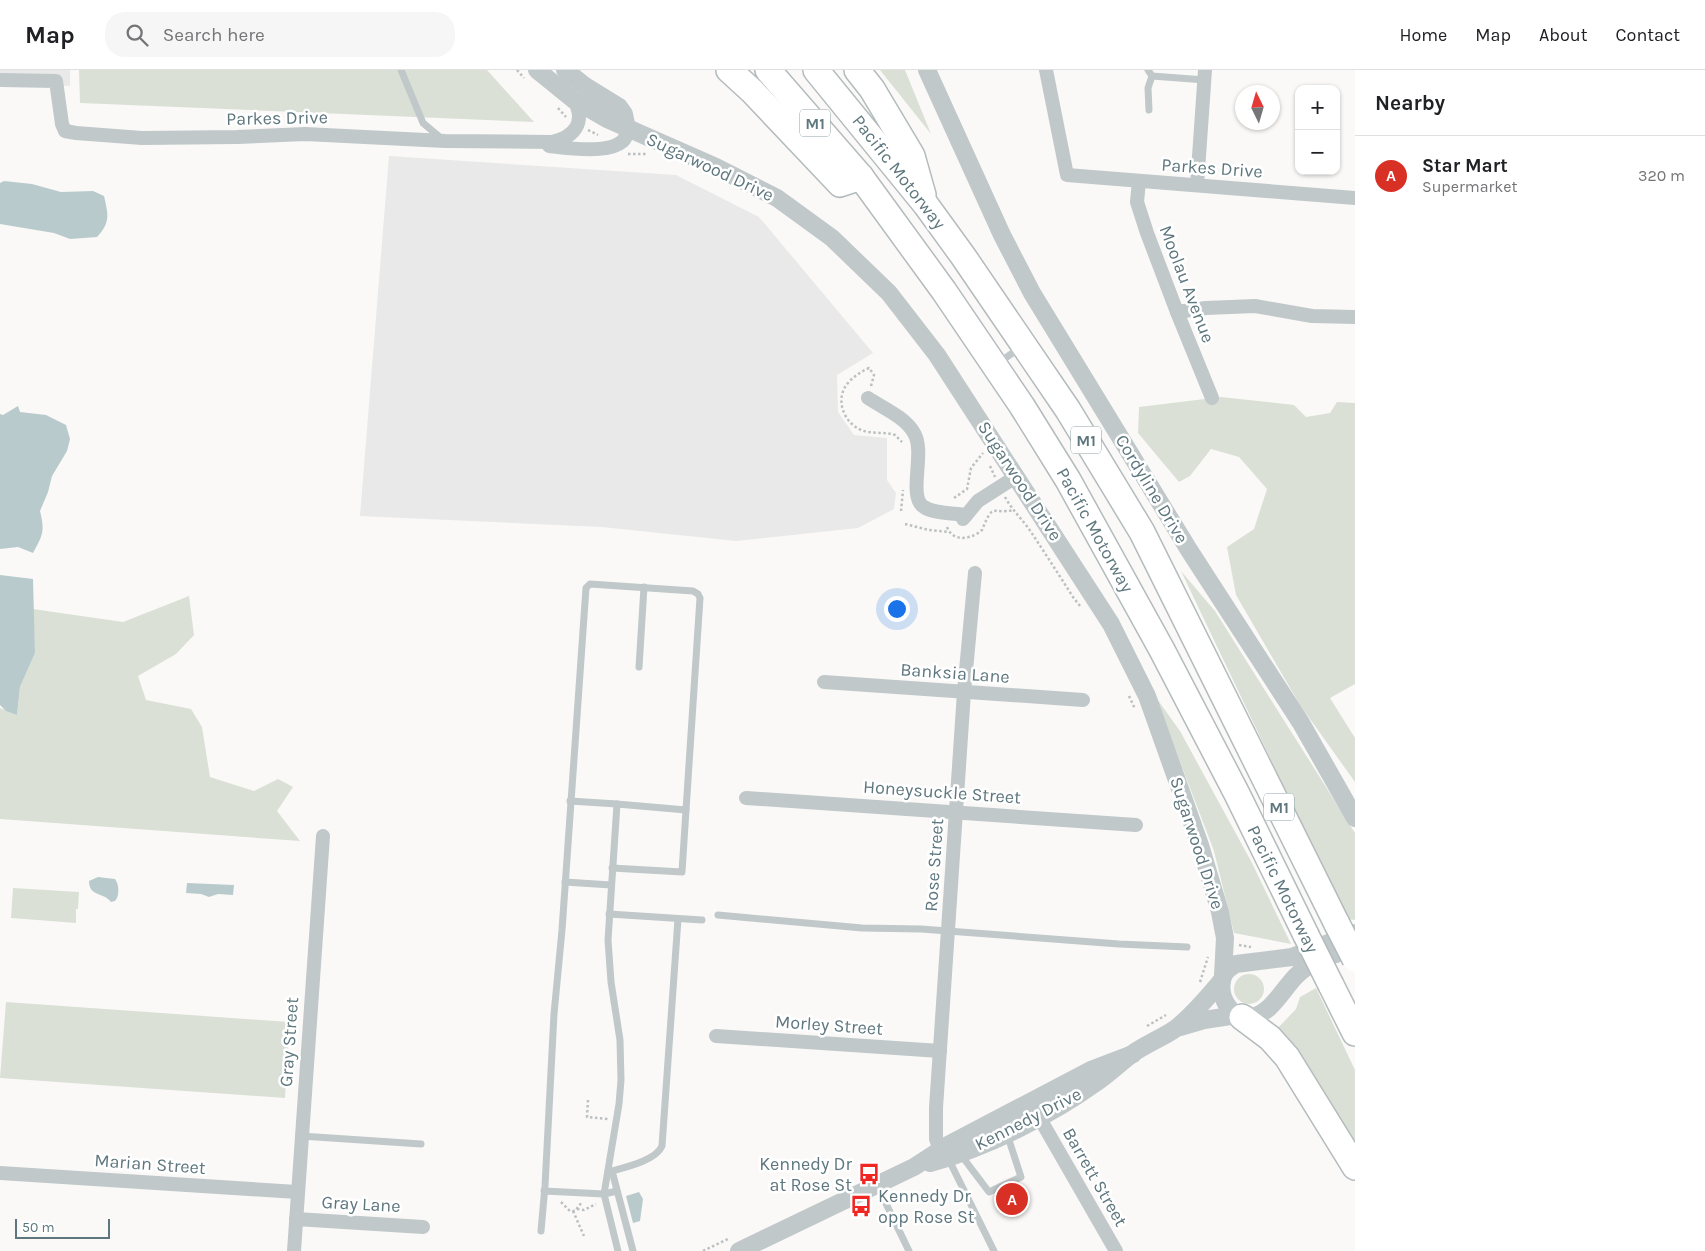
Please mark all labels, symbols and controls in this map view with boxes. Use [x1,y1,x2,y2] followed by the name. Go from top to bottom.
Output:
[105,12,455,57] search box
[25,21,75,49] text: Map
[123,21,151,49] icon: search
[163,24,265,46] text: Search here
[1399,24,1447,46] text: Home
[1475,24,1511,46] text: Map
[1539,24,1588,46] text: About
[1616,24,1680,46] text: Contact
[1235,85,1280,130] north arrow
[1295,85,1340,175] map controls
[1295,85,1340,130] button: +
[1375,91,1445,115] text: Nearby
[226,106,328,130] street label: Parkes Drive
[800,110,830,136] road number: M1
[847,110,951,234] street label: Pacific Motorway
[643,128,777,206] street label: Sugarwood Drive
[1295,130,1340,175] button: −
[1161,153,1263,183] street label: Parkes Drive
[1422,155,1508,177] text: Star Mart
[1386,166,1396,185] text: A
[1638,166,1685,185] text: 320 m
[1422,177,1518,196] text: Supermarket
[1154,222,1220,346] street label: Moolau Avenue
[973,417,1067,545] street label: Sugarwood Drive
[1071,426,1101,454] road number: M1
[1111,431,1193,547] street label: Cordyline Drive
[1052,464,1139,597] street label: Pacific Motorway
[884,596,910,622] your location
[900,658,1010,688] street label: Banksia Lane
[1165,774,1229,912] street label: Sugarwood Drive
[862,776,1022,809] street label: Honeysuckle Street
[1264,794,1294,820] road number: M1
[920,817,948,912] street label: Rose Street
[1243,822,1324,957] street label: Pacific Motorway
[275,996,303,1088] street label: Gray Street
[774,1010,884,1040] street label: Morley Street
[971,1083,1085,1155] street label: Kennedy Drive
[1058,1124,1132,1231] street label: Barrett Street
[94,1149,207,1179] street label: Marian Street
[759,1153,852,1196] place label: Kennedy Dr at Rose St
[856,1161,882,1187] bus stop icon: Kennedy Dr at Rose St
[996,1180,1028,1218] pin: A
[878,1185,975,1228] place label: Kennedy Dr opp Rose St
[321,1191,401,1217] street label: Gray Lane
[848,1193,874,1219] bus stop icon: Kennedy Dr opp Rose St
[15,1216,110,1239] scale bar
[22,1219,55,1236] text: 50 m

